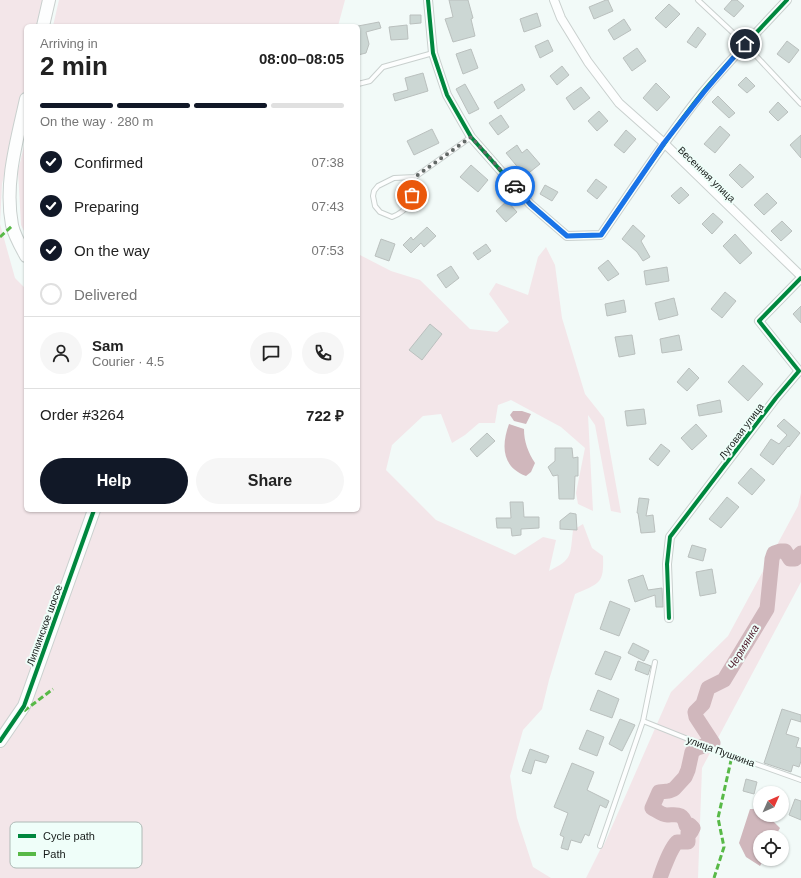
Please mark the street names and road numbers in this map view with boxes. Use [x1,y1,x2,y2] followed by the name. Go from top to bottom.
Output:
[676,144,738,205] street label: Весенняя улица
[717,401,766,461] street label: Луговая улица
[25,583,64,667] street label: Липкинское шоссе
[685,734,757,769] street label: улица Пушкина

